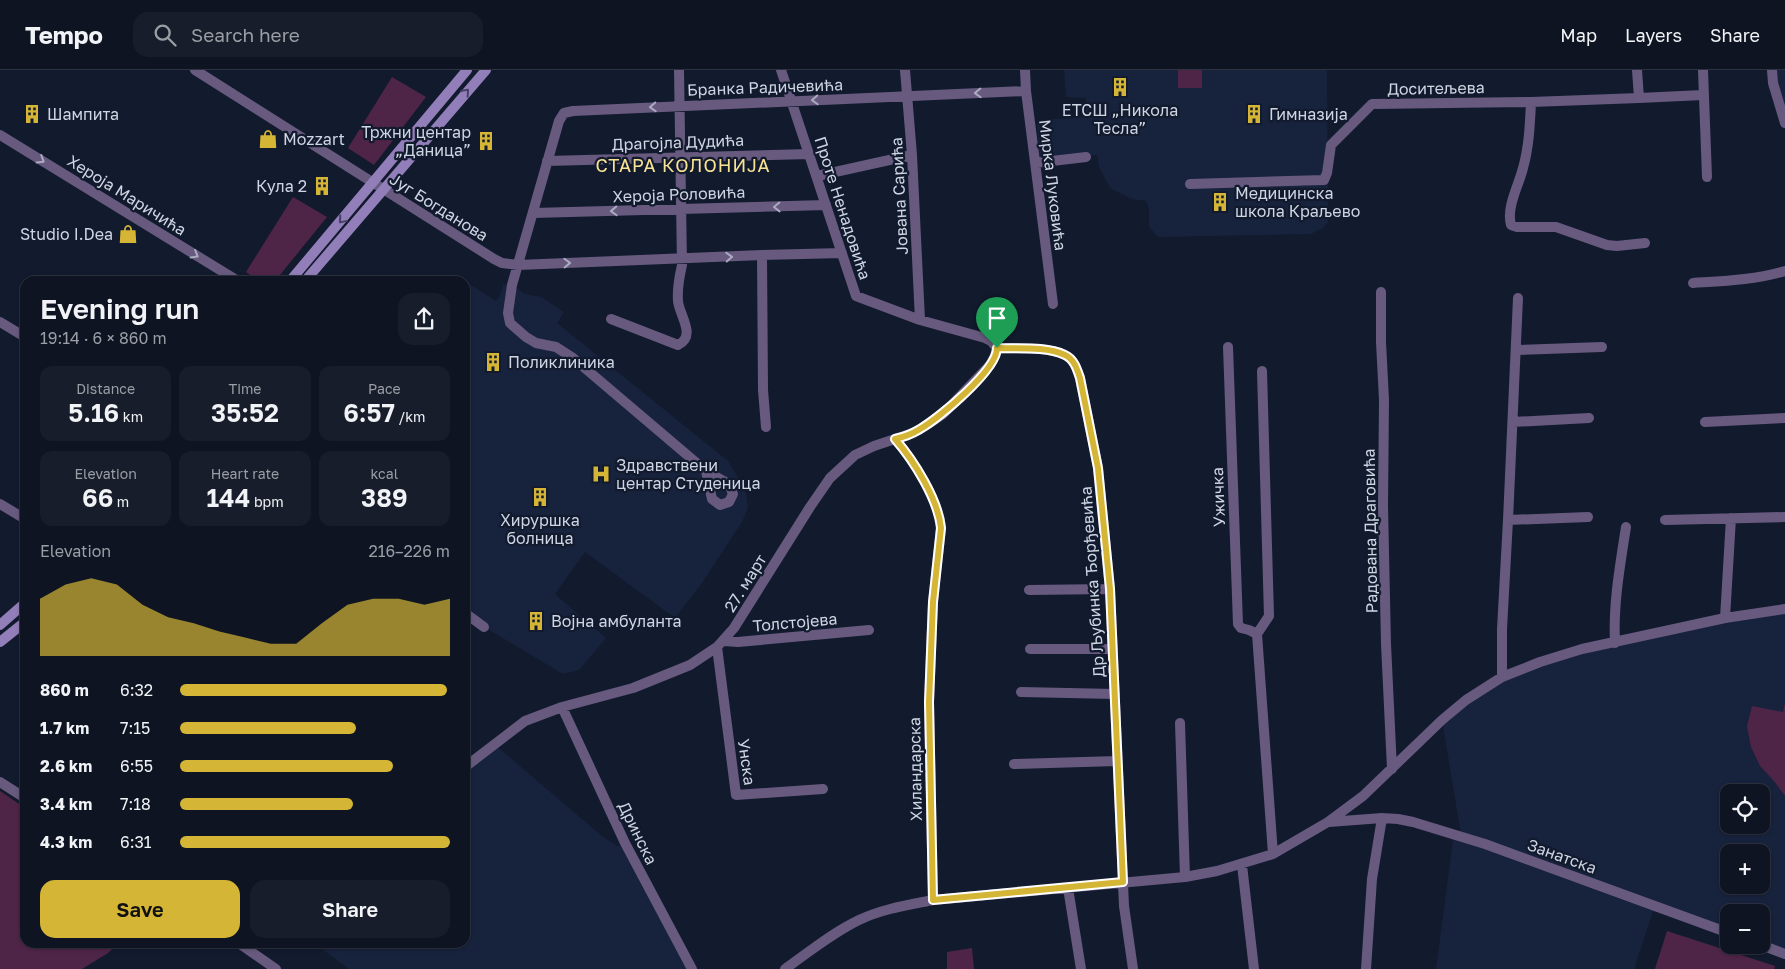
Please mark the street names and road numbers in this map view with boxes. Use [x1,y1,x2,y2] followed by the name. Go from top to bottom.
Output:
[687,74,843,100] street label: Бранка Радичевића
[1387,77,1485,99] street label: Доситељева
[1035,118,1071,252] street label: Мирка Луковића
[612,130,744,154] street label: Драгојла Дудића
[810,134,876,282] street label: Проте Ненадовића
[886,137,912,255] street label: Јована Сарића
[64,150,190,240] street label: Хероја Маричића
[386,169,492,245] street label: Југ Богданова
[612,182,746,206] street label: Хероја Роловића
[1359,448,1381,614] street label: Радована Драговића
[1207,467,1229,527] street label: Ужичка
[1075,486,1109,678] street label: Др Љубинка Ђорђевића
[719,550,771,616] street label: 27. март
[752,608,838,636] street label: Толстојева
[904,717,926,821] street label: Хиландарска
[734,738,760,786] street label: Унска
[614,798,662,868] street label: Дринска
[1525,834,1599,878] street label: Занатска

